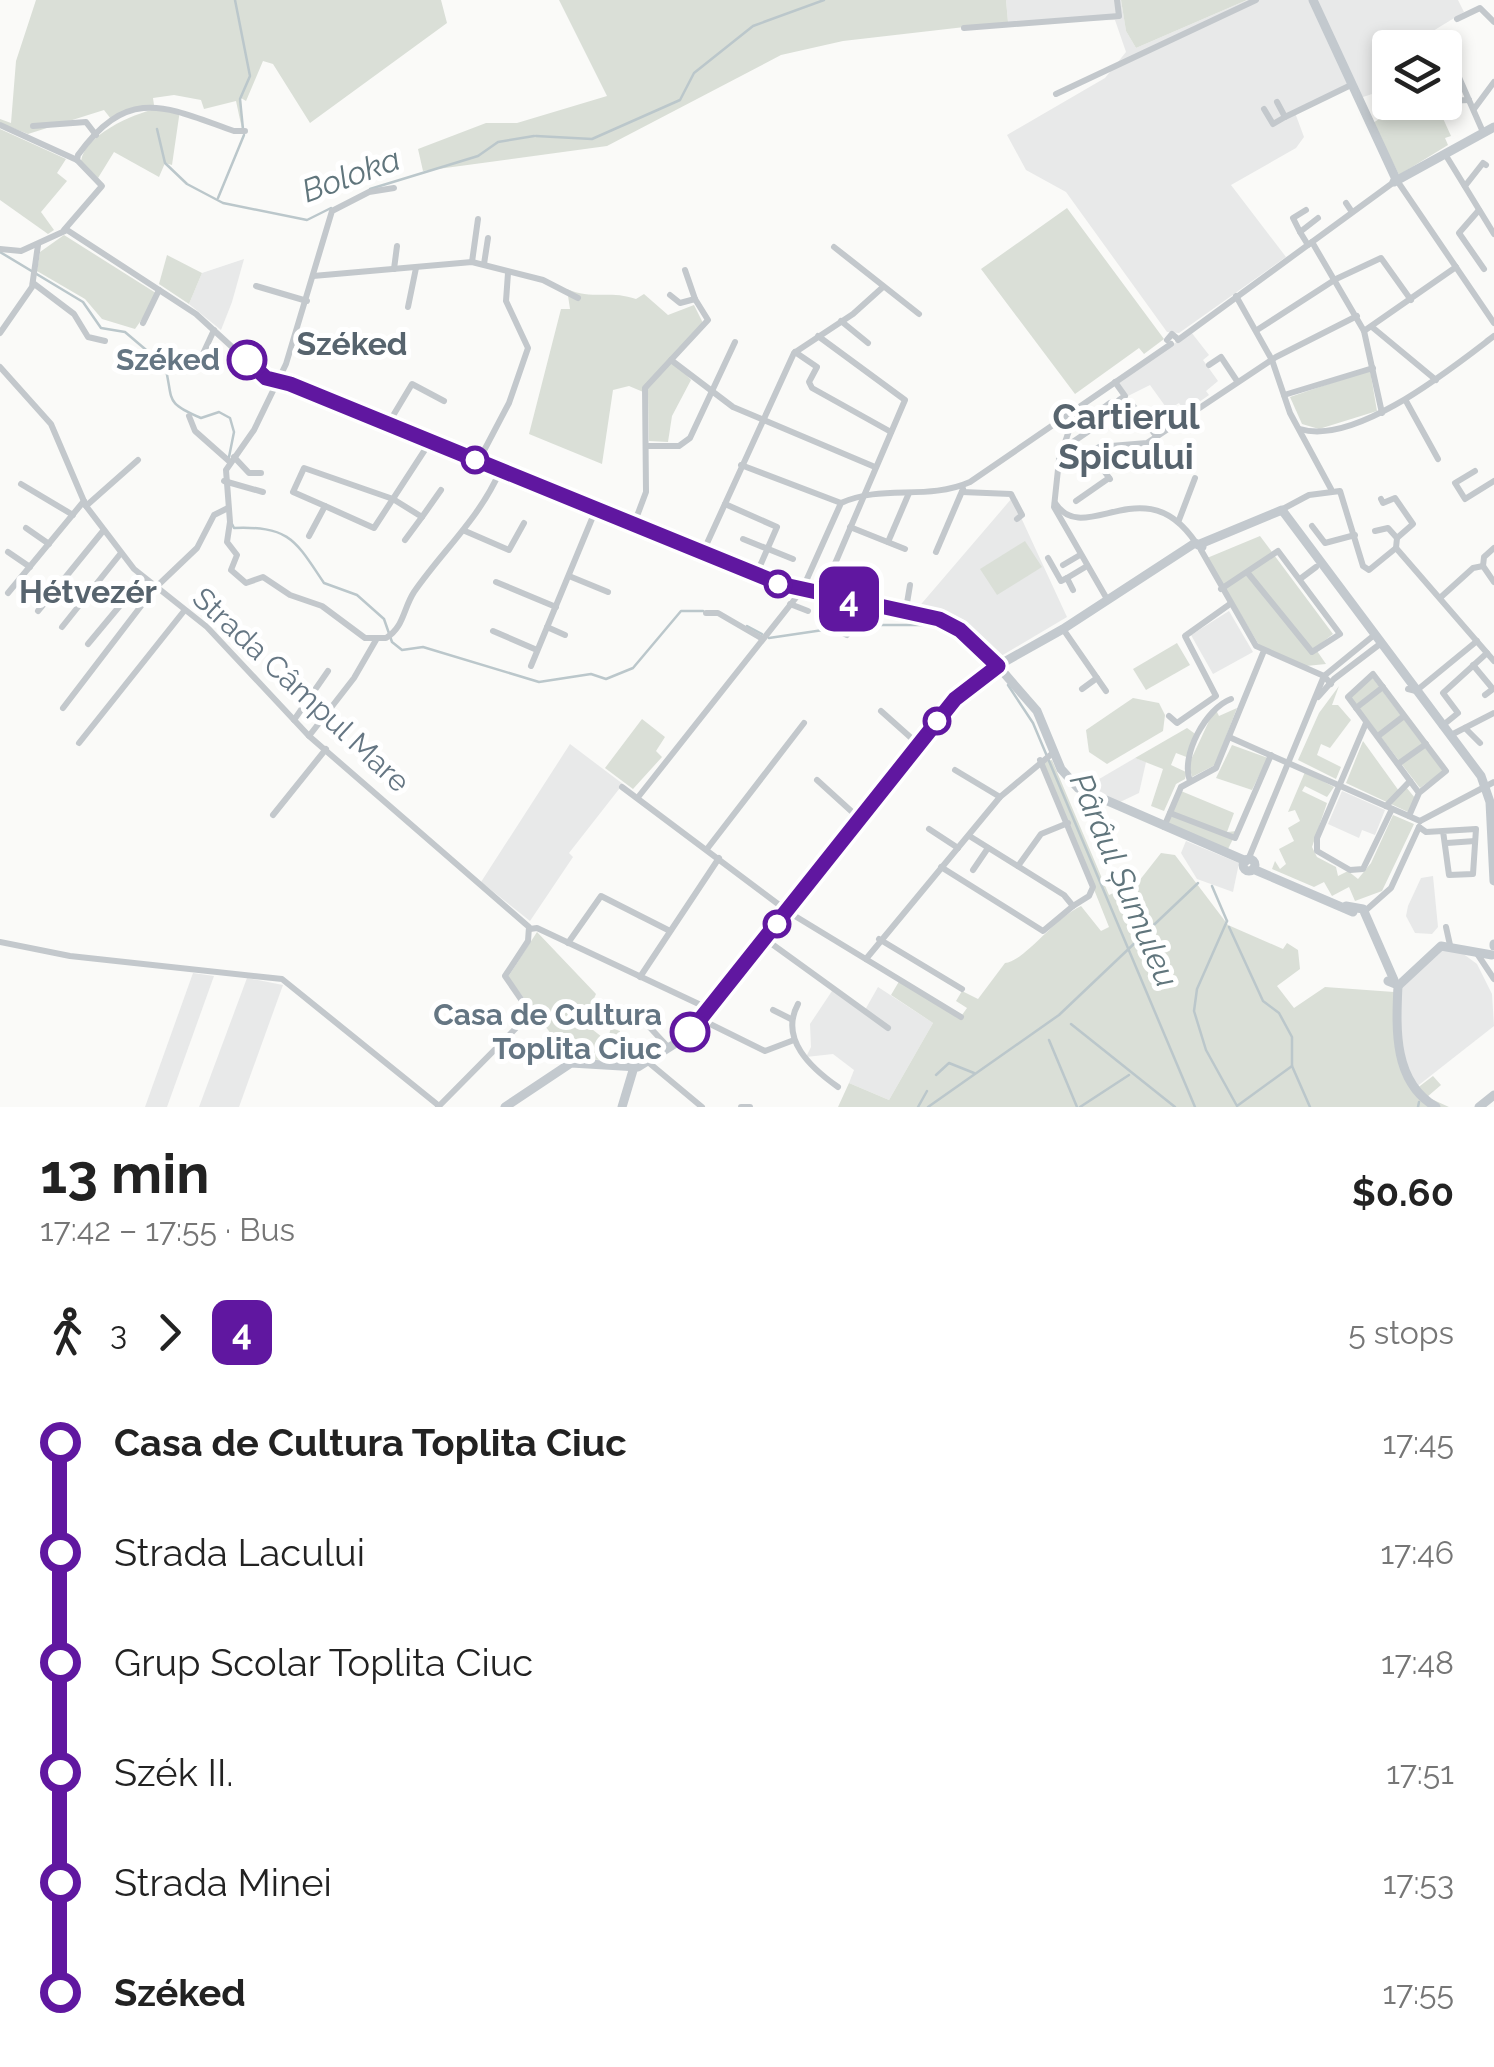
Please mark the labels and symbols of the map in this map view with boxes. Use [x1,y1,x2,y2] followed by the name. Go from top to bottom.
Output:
[297,140,405,209] water label: Boloka
[297,325,407,362] district label: Széked
[228,341,266,379] marker: Széked
[116,342,220,377] place label: Széked
[1052,396,1201,477] district label: Cartierul Spicului
[462,447,488,473] unlabelled marker
[816,566,882,632] line badge: 4
[765,571,791,597] unlabelled marker
[19,573,157,610] district label: Hétvezér
[186,580,417,799] street label: Strada Câmpul Mare
[924,708,950,734] unlabelled marker
[1063,767,1186,992] water label: Pârâul Șumuleu
[764,911,790,937] unlabelled marker
[433,997,662,1066] place label: Casa de Cultura Toplita Ciuc
[671,1013,709,1051] marker: Casa de Cultura Toplita Ciuc

